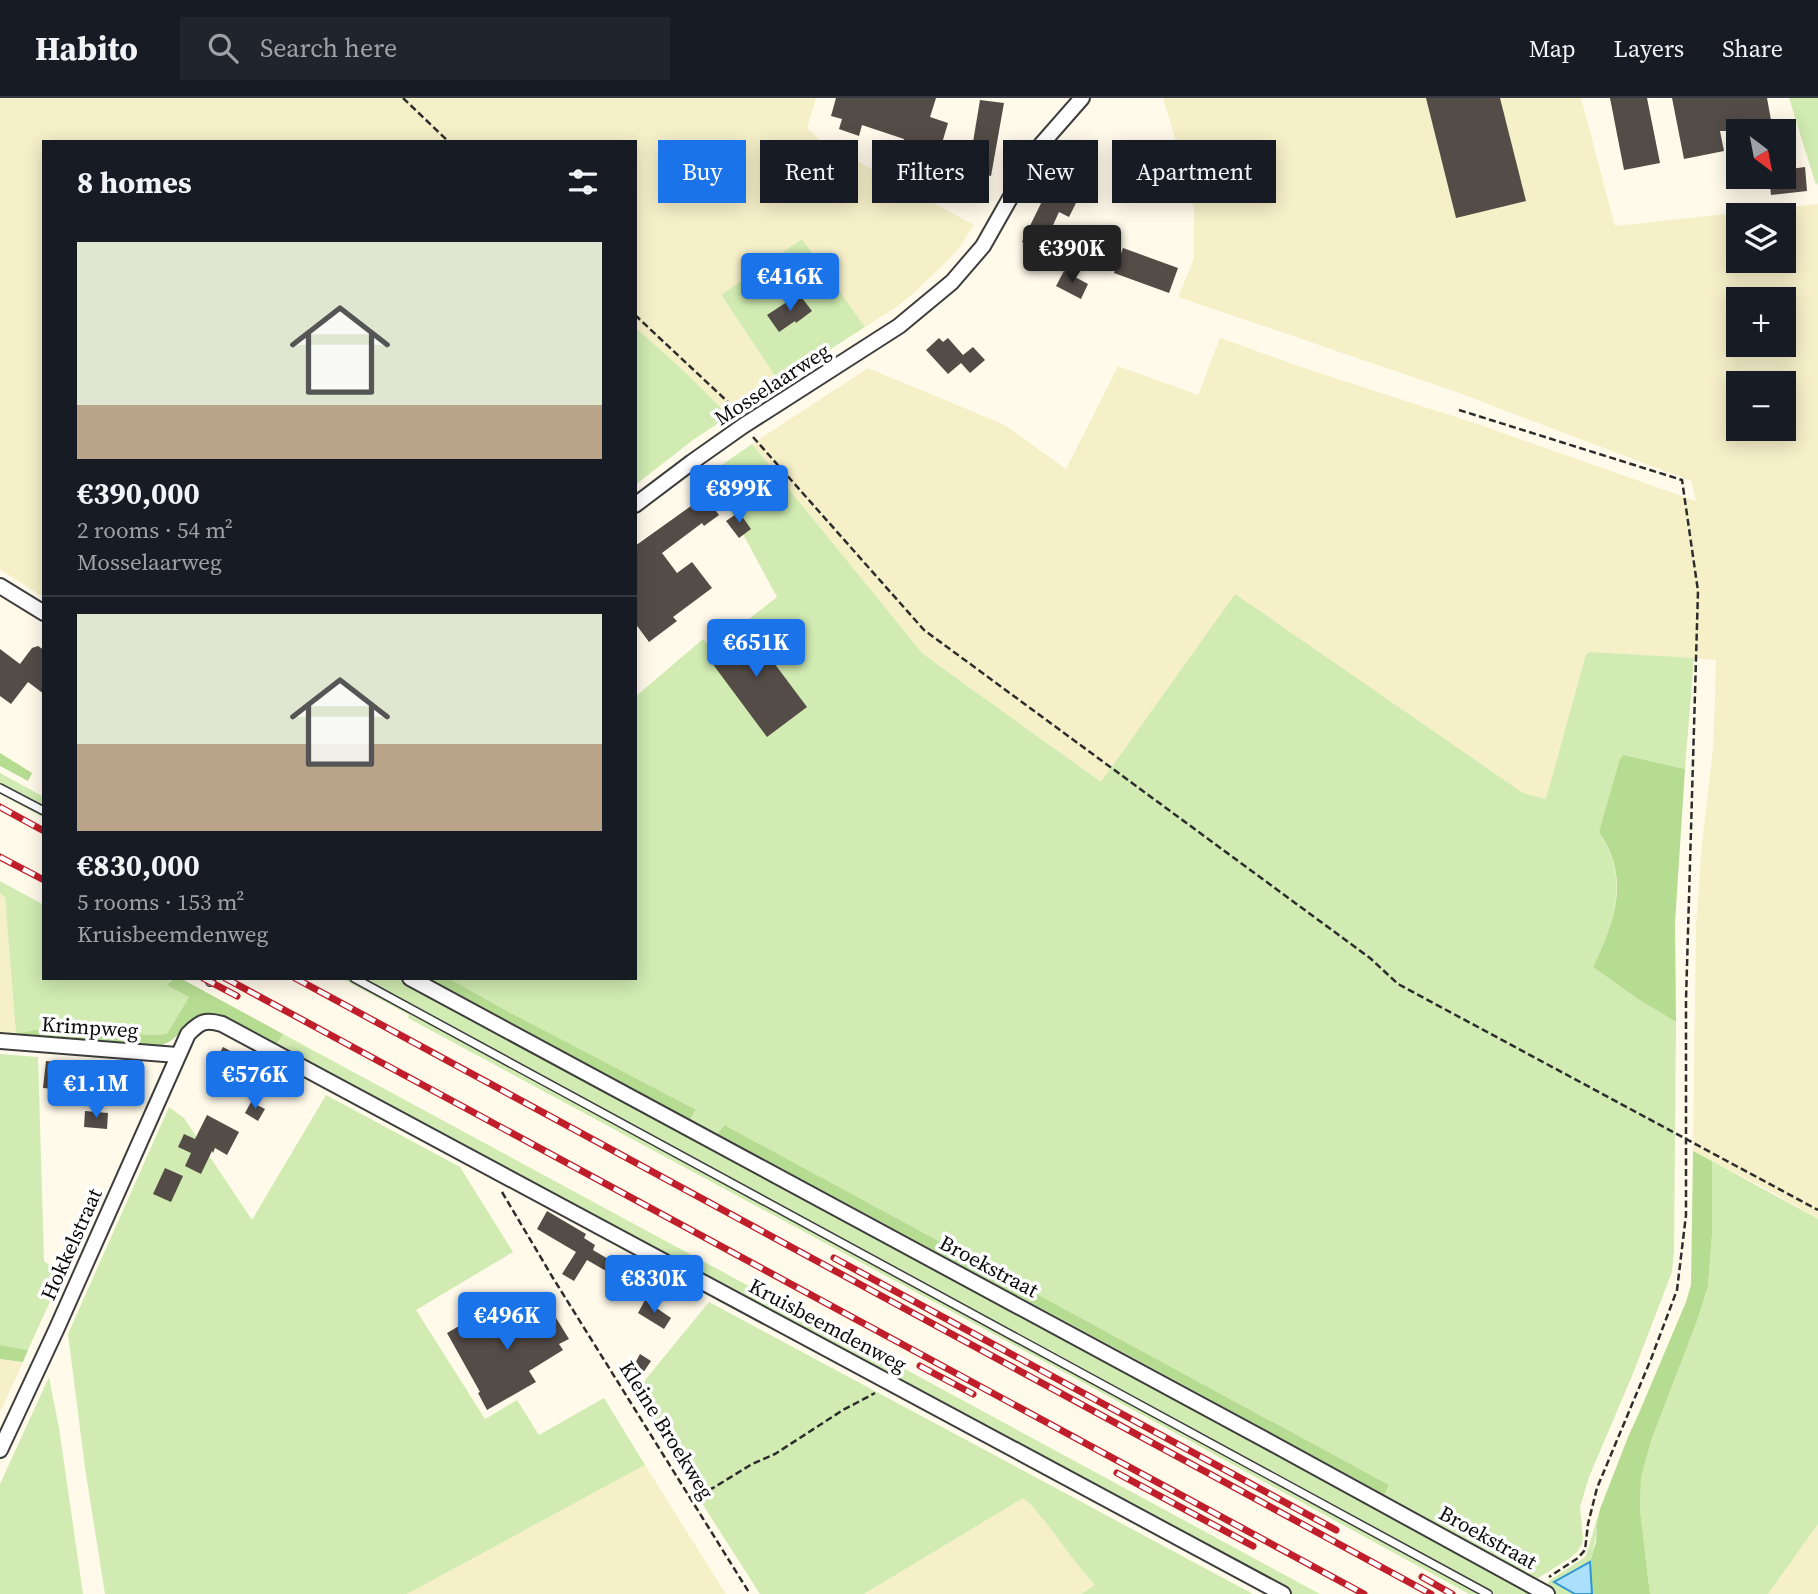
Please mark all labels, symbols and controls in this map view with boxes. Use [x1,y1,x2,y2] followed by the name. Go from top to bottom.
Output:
[180,17,670,80] search box
[35,26,138,71] text: Habito
[204,29,242,67] icon: search
[260,30,397,66] text: Search here
[1529,32,1576,65] text: Map
[1614,32,1684,65] text: Layers
[1722,32,1783,65] text: Share
[1726,119,1796,189] north arrow
[1726,119,1796,441] map controls
[658,140,746,203] chip: Buy
[760,140,858,203] chip: Rent
[872,140,989,203] chip: Filters
[1003,140,1098,203] chip: New
[1112,140,1276,203] chip: Apartment
[77,162,192,203] text: 8 homes
[564,163,602,201] icon: filters
[1726,203,1796,273] button: layers
[1023,226,1121,285] pin: €390K
[1039,232,1105,264] text: €390K
[741,254,839,313] pin: €416K
[757,260,823,292] text: €416K
[277,287,403,413] icon: home
[1726,287,1796,357] button: +
[709,336,836,432] street label: Mosselaarweg
[1726,371,1796,441] button: −
[690,466,788,525] pin: €899K
[706,472,772,504] text: €899K
[77,473,200,514] text: €390,000
[77,514,233,546] text: 2 rooms · 54 m²
[77,546,222,578] text: Mosselaarweg
[707,620,805,679] pin: €651K
[723,626,789,658] text: €651K
[277,659,403,785] icon: home
[77,845,200,886] text: €830,000
[77,886,244,918] text: 5 rooms · 153 m²
[77,918,268,950] text: Kruisbeemdenweg
[40,1009,140,1045] street label: Krimpweg
[206,1052,304,1111] pin: €576K
[222,1058,288,1090] text: €576K
[47,1060,145,1120] pin: €1.1M
[64,1067,128,1099] text: €1.1M
[33,1183,109,1305] street label: Hokkelstraat
[935,1228,1044,1304] street label: Broekstraat
[605,1256,703,1315] pin: €830K
[621,1262,687,1294] text: €830K
[744,1271,912,1379] street label: Kruisbeemdenweg
[458,1292,556,1352] pin: €496K
[474,1299,540,1331] text: €496K
[613,1355,721,1505] street label: Kleine Broekweg
[1434,1498,1542,1576] street label: Broekstraat

